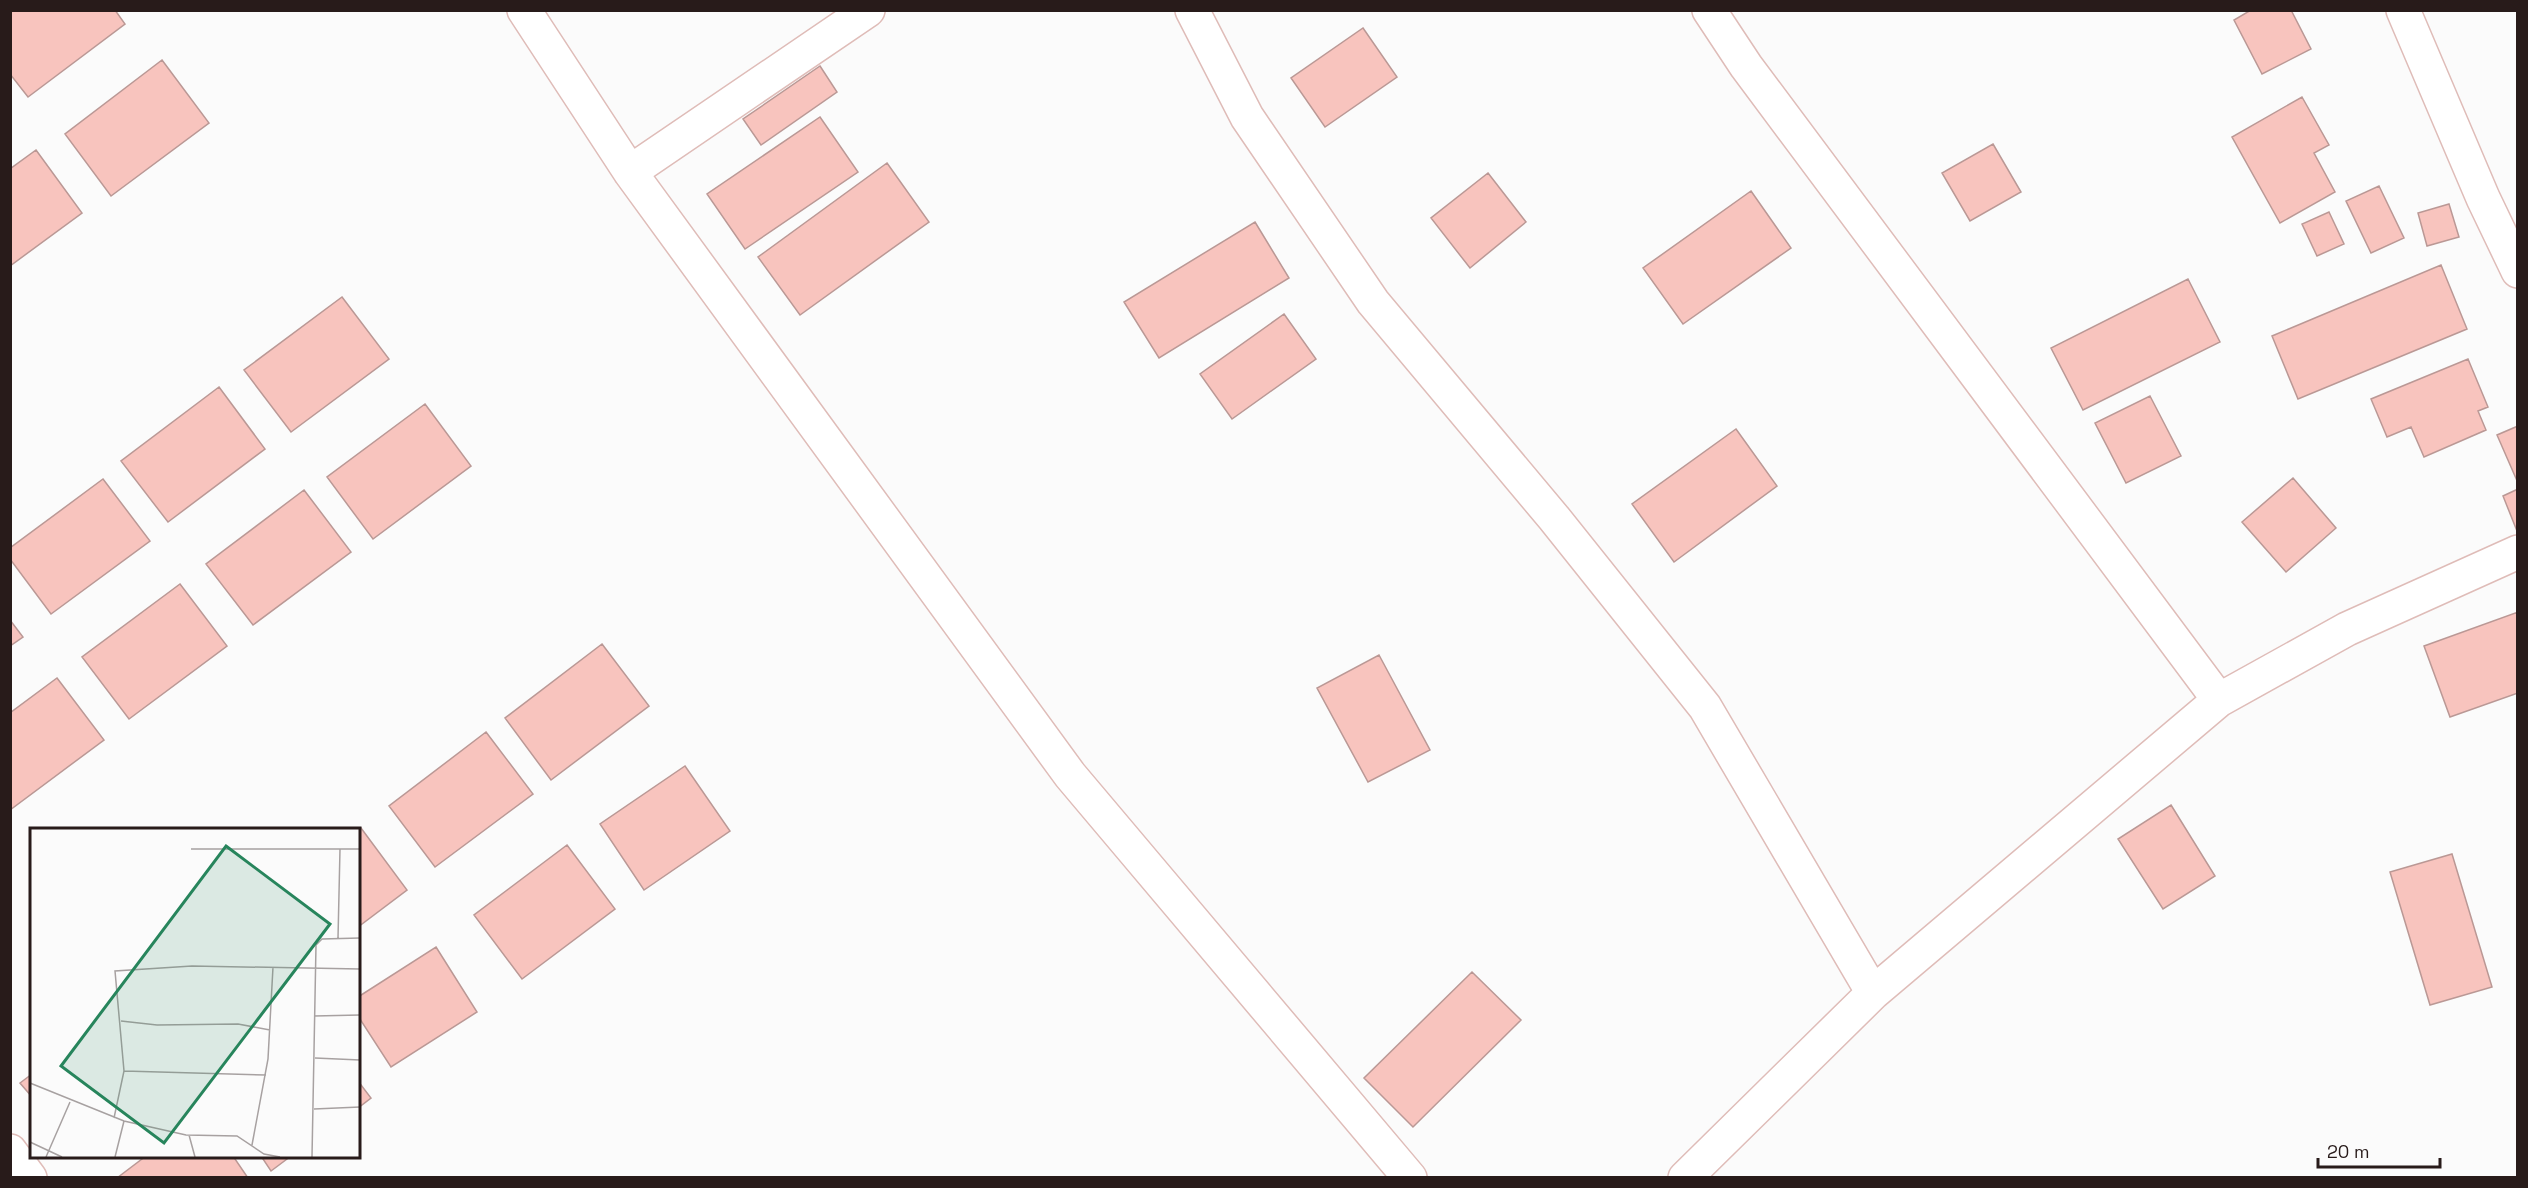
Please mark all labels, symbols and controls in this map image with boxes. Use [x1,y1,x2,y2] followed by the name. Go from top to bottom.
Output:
[30,828,360,1158] inset map
[2318,1131,2440,1169] scale bar
[2327,1140,2370,1163] text: 20 m

